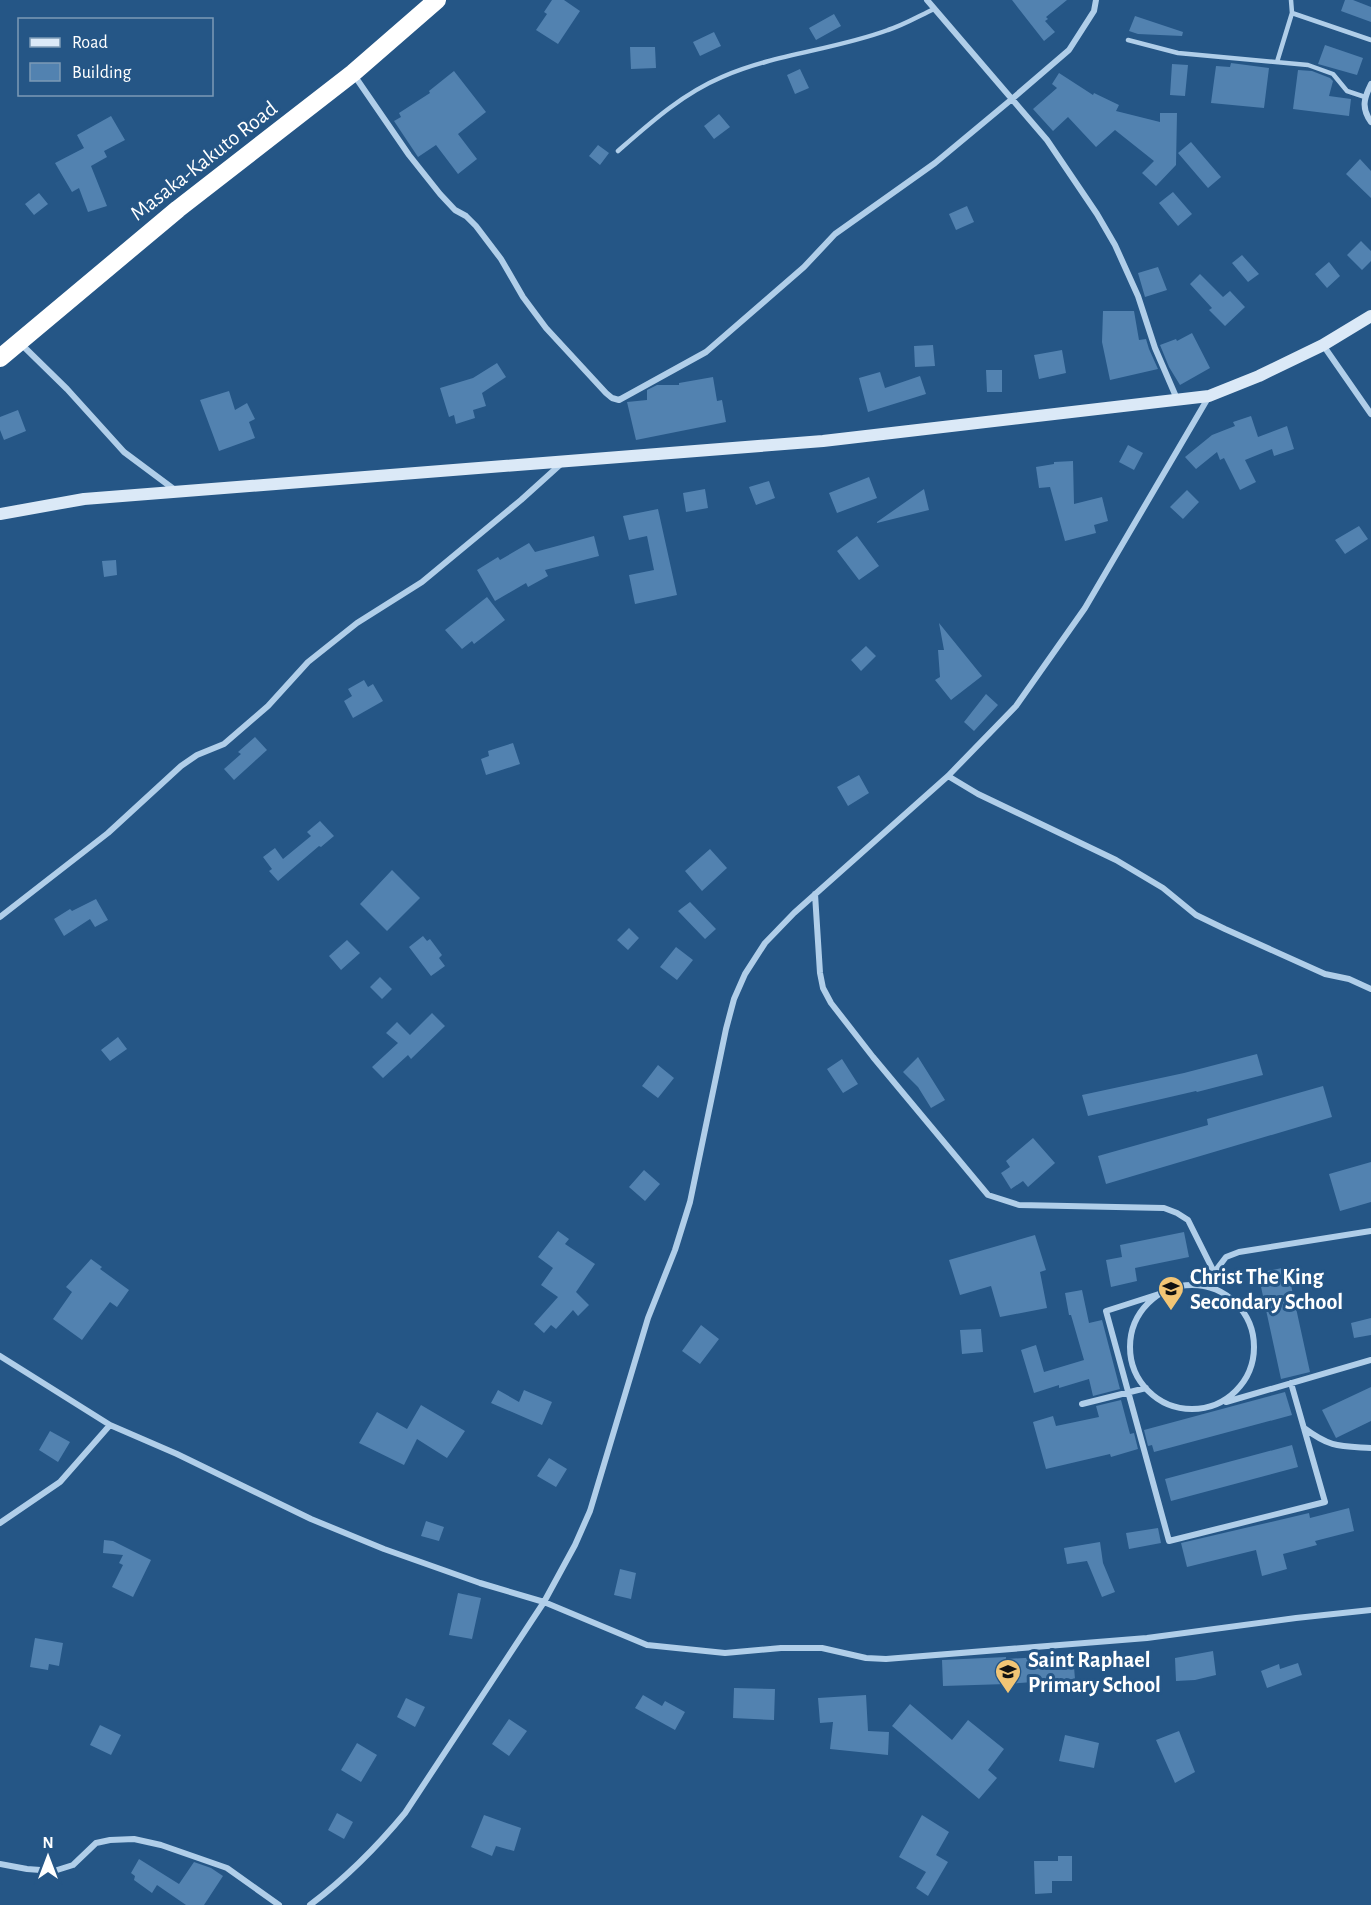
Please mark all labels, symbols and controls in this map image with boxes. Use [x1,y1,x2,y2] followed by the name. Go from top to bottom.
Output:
[18,18,213,96] legend
[72,34,108,52] text: Road
[72,64,132,82] text: Building
[126,97,281,225] street label: Masaka-Kakuto Road
[1190,1266,1343,1314] place label: Christ The King Secondary School
[1156,1274,1186,1312] school or university icon: Christ The King Secondary School
[1028,1649,1161,1697] place label: Saint Raphael Primary School
[993,1657,1023,1695] school or university icon: Saint Raphael Primary School
[18,1827,78,1887] north arrow
[42,1835,54,1851] text: N

